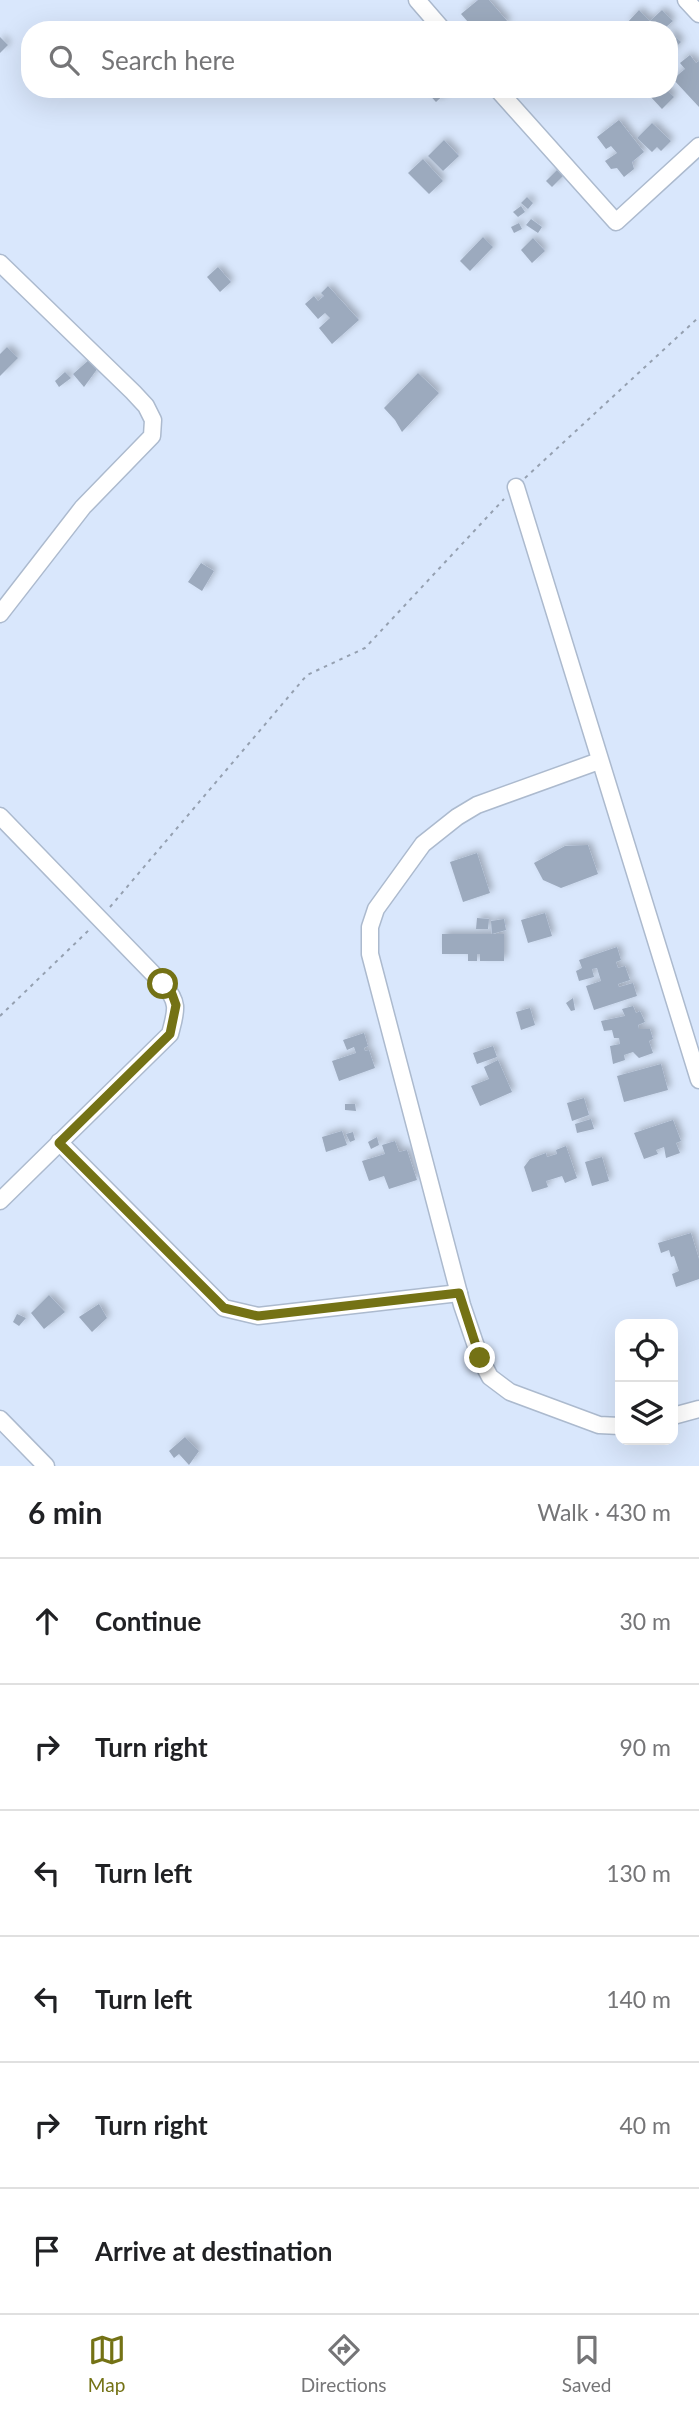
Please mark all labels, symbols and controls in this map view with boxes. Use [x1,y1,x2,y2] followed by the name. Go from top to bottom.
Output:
[21,21,678,98] search box
[45,41,83,79] icon: search
[101,44,235,76] text: Search here
[147,968,178,999] route start
[615,1319,678,1445] map controls
[615,1319,678,1382] button: locate
[464,1342,495,1373] route end
[615,1382,678,1445] button: layers
[28,1494,102,1530] text: 6 min
[537,1498,671,1526] text: Walk · 430 m
[28,1602,66,1640] icon: ahead
[95,1605,201,1637] text: Continue
[620,1607,671,1635] text: 30 m
[28,1728,66,1766] icon: right
[95,1731,208,1763] text: Turn right
[620,1733,671,1761] text: 90 m
[28,1854,66,1892] icon: left
[95,1857,192,1889] text: Turn left
[606,1859,671,1887] text: 130 m
[28,1980,66,2018] icon: left
[95,1983,192,2015] text: Turn left
[606,1985,671,2013] text: 140 m
[28,2106,66,2144] icon: right
[95,2109,208,2141] text: Turn right
[620,2111,671,2139] text: 40 m
[28,2232,66,2270] icon: arrive
[95,2235,332,2267] text: Arrive at destination
[88,2331,126,2396] tab: Map
[301,2331,387,2396] tab: Directions
[562,2331,611,2396] tab: Saved

